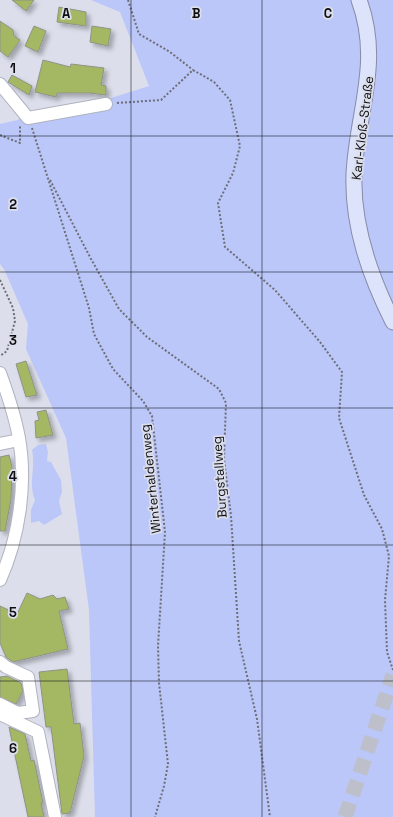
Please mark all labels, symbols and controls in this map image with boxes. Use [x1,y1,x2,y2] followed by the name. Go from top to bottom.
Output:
[62,5,71,22] text: A
[192,5,201,22] text: B
[324,5,332,22] text: C
[10,60,16,77] text: 1
[348,75,377,181] street label: Karl-Kloß-Straße
[9,196,17,213] text: 2
[9,332,17,349] text: 3
[136,424,165,534] street label: Winterhaldenweg
[208,435,231,519] street label: Burgstallweg
[9,468,17,485] text: 4
[9,604,17,621] text: 5
[9,740,17,757] text: 6

